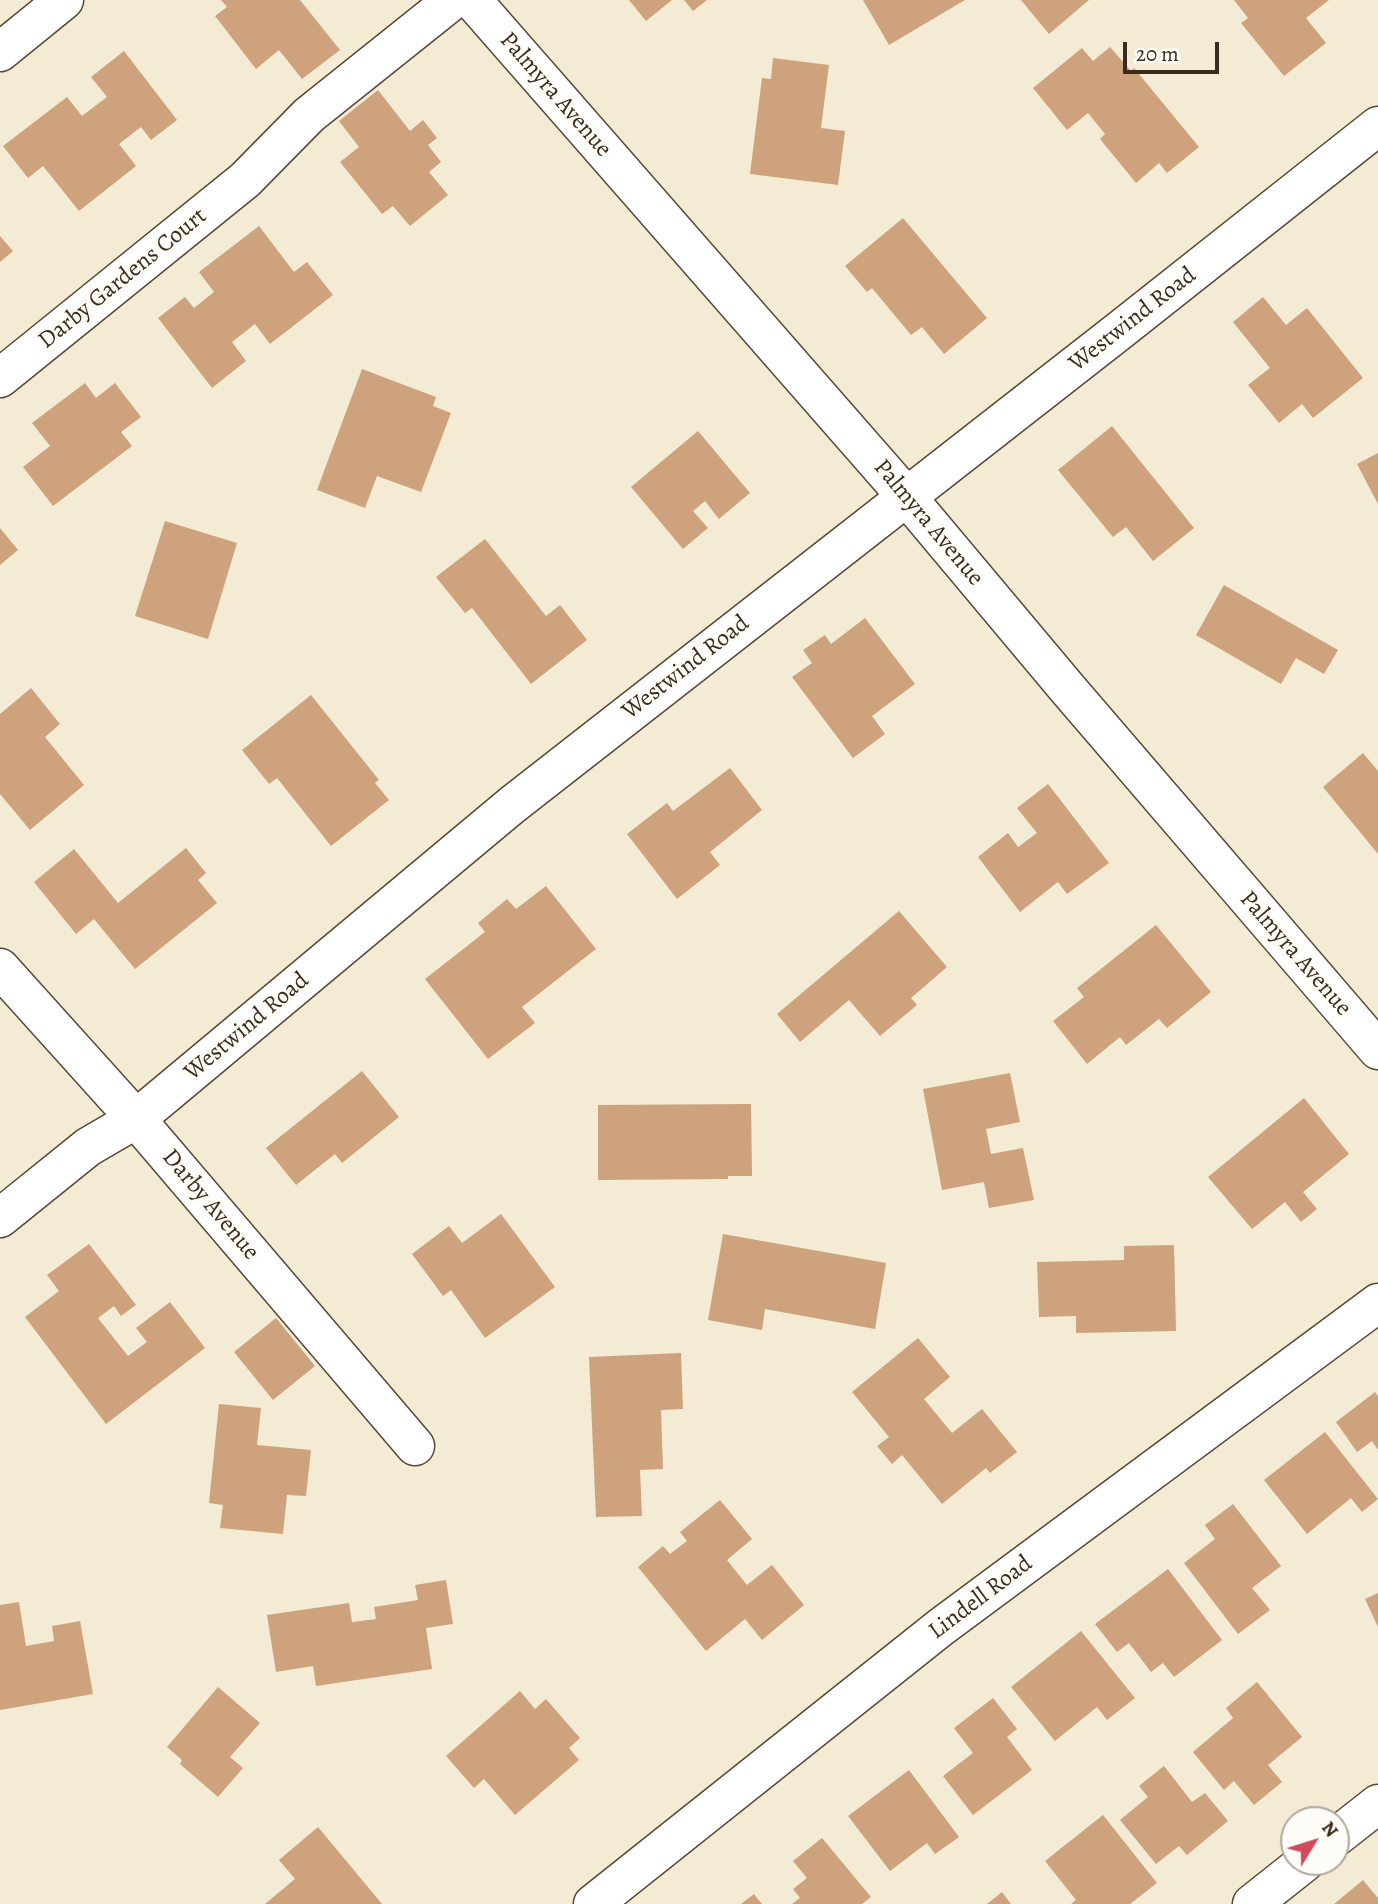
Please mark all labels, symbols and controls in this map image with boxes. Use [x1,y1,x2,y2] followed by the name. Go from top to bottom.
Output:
[493,27,617,163] street label: Palmyra Avenue
[1126,28,1222,72] scale bar
[1136,40,1179,68] text: 20 m
[33,202,213,356] street label: Darby Gardens Court
[1064,261,1202,379] street label: Westwind Road
[867,454,989,592] street label: Palmyra Avenue
[617,609,755,727] street label: Westwind Road
[1233,886,1357,1022] street label: Palmyra Avenue
[179,967,315,1087] street label: Westwind Road
[155,1144,265,1266] street label: Darby Avenue
[924,1550,1038,1646] street label: Lindell Road
[1280,1806,1350,1876] north arrow
[1315,1816,1344,1843] text: N

